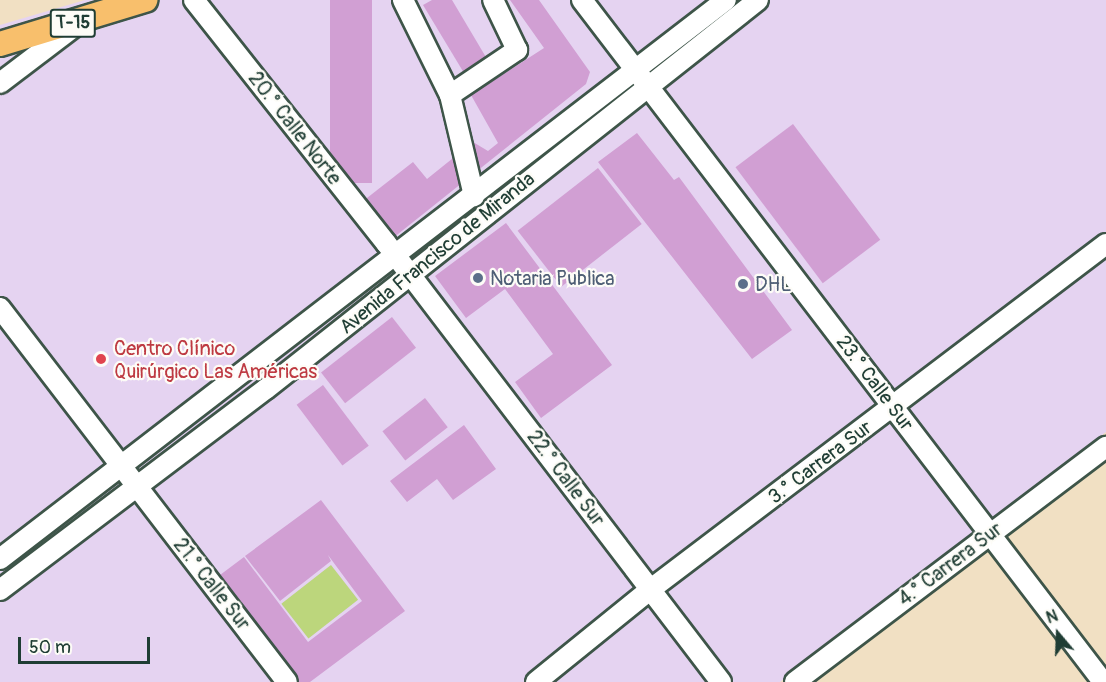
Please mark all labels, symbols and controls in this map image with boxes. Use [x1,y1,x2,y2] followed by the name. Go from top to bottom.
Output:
[49,8,97,38] road number: T-15
[243,67,347,189] street label: 20.° Calle Norte
[335,167,539,339] street label: Avenida Francisco de Miranda
[490,266,615,290] place label: Notaria Publica
[471,271,485,285] marker: Notaria Publica
[755,272,791,296] place label: DHL
[736,277,750,291] marker: DHL
[831,330,919,436] street label: 23.° Calle Sur
[114,336,317,383] place label: Centro Clínico Quirúrgico Las Américas
[92,350,110,368] marker: Centro Clínico Quirúrgico Las Américas
[763,415,877,509] street label: 3.° Carrera Sur
[522,425,610,531] street label: 22.° Calle Sur
[893,517,1007,611] street label: 4.° Carrera Sur
[168,533,256,635] street label: 21.° Calle Sur
[1028,604,1088,664] north arrow
[1044,606,1061,628] text: N
[21,625,153,663] scale bar
[29,636,71,659] text: 50 m

